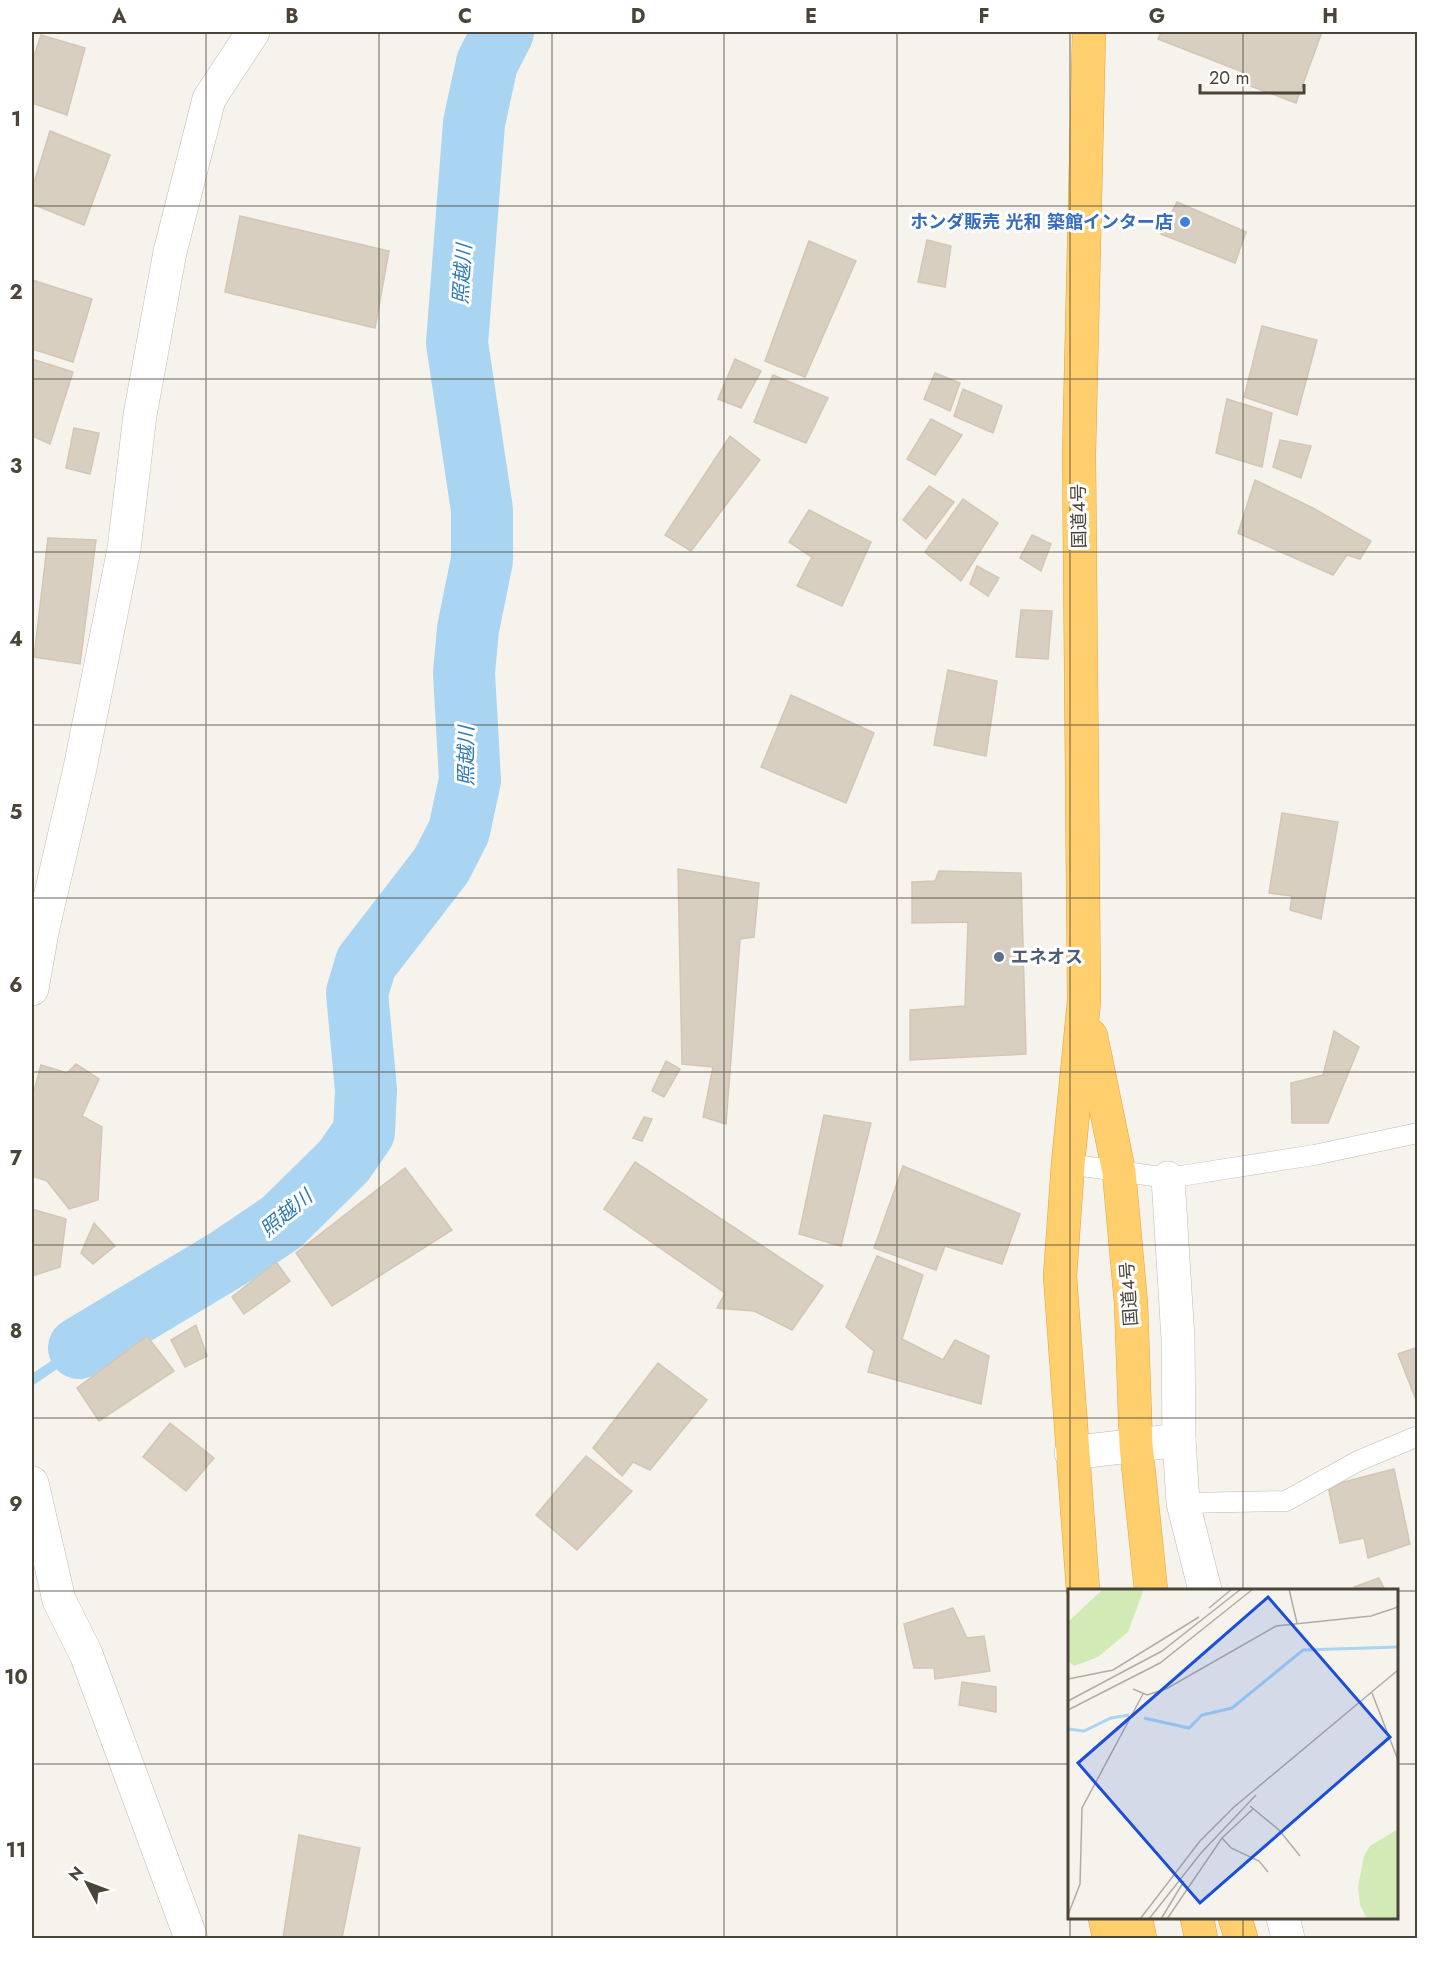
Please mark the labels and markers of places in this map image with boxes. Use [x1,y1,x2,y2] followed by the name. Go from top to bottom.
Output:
[910,209,1173,235] place label: ホンダ販売 光和 築館インター店
[1178,215,1192,229] marker: ホンダ販売 光和 築館インター店
[1011,944,1083,970] place label: エネオス
[992,950,1006,964] marker: エネオス

